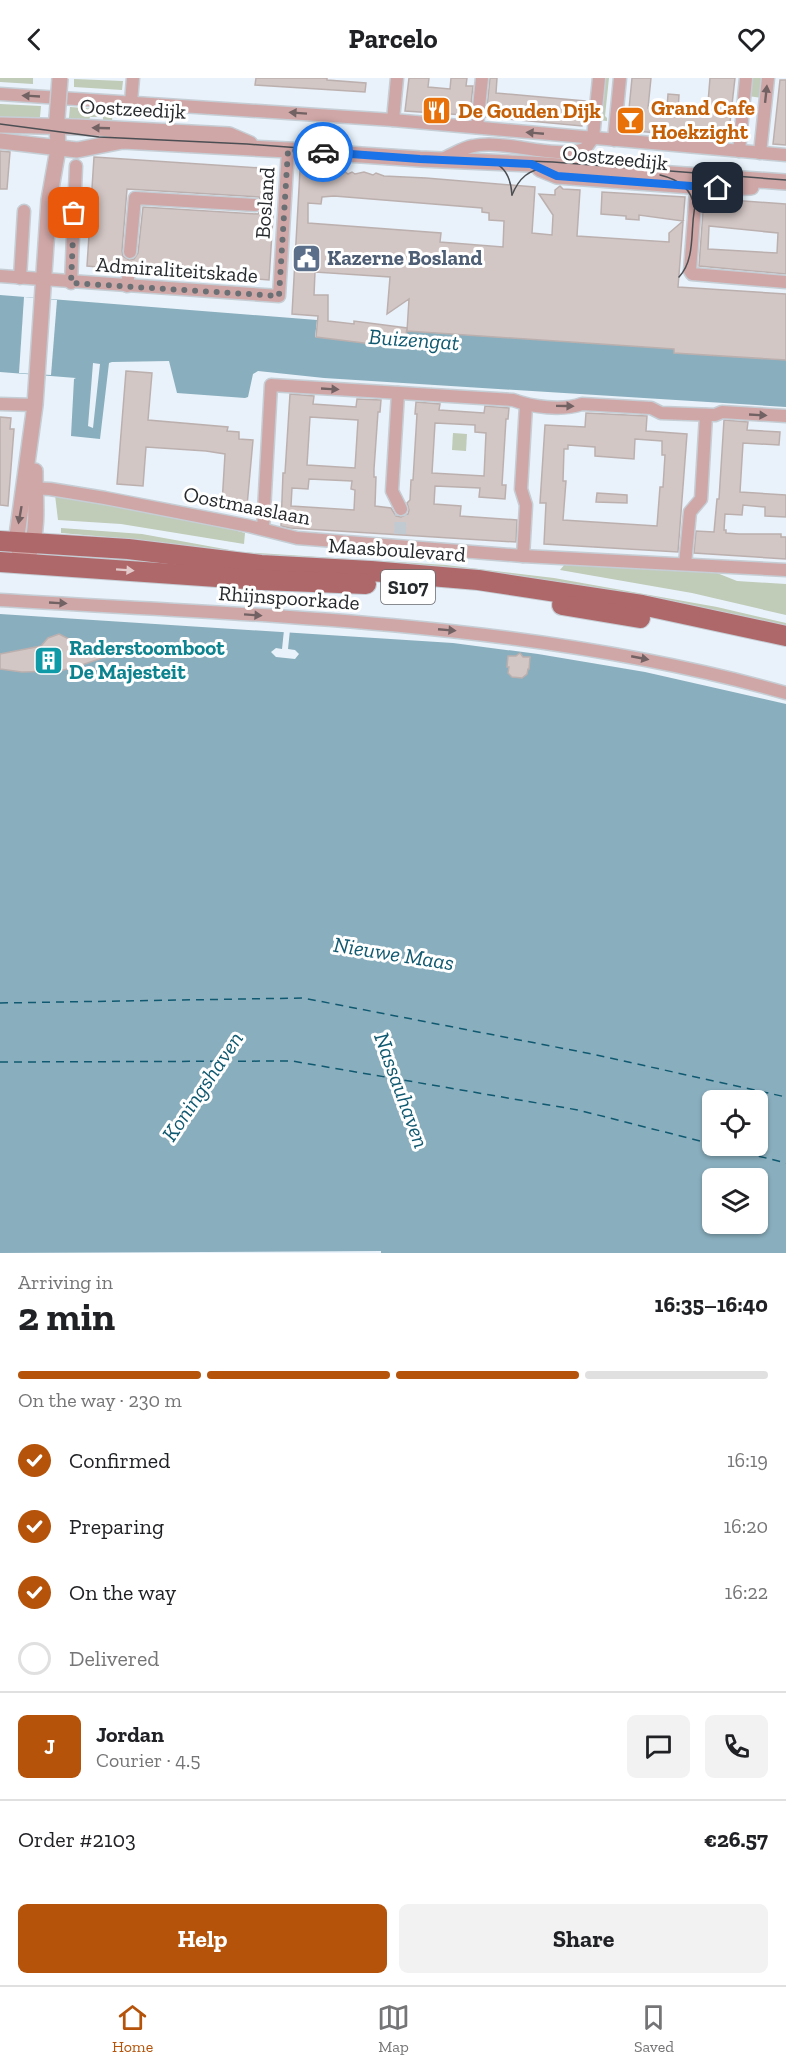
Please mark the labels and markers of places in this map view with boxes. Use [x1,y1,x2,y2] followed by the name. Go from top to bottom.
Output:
[421,95,453,127] restaurant icon: De Gouden Dijk
[651,95,755,144] place label: Grand Cafe Hoekzight
[458,98,601,123] place label: De Gouden Dijk
[614,104,646,136] bar icon: Grand Cafe Hoekzight
[692,162,743,213] pin
[48,187,99,238] pin
[290,242,322,274] public building icon: Kazerne Bosland
[327,245,482,270] place label: Kazerne Bosland
[69,635,225,684] place label: Raderstoomboot De Majesteit
[32,644,64,676] building icon: Raderstoomboot De Majesteit

